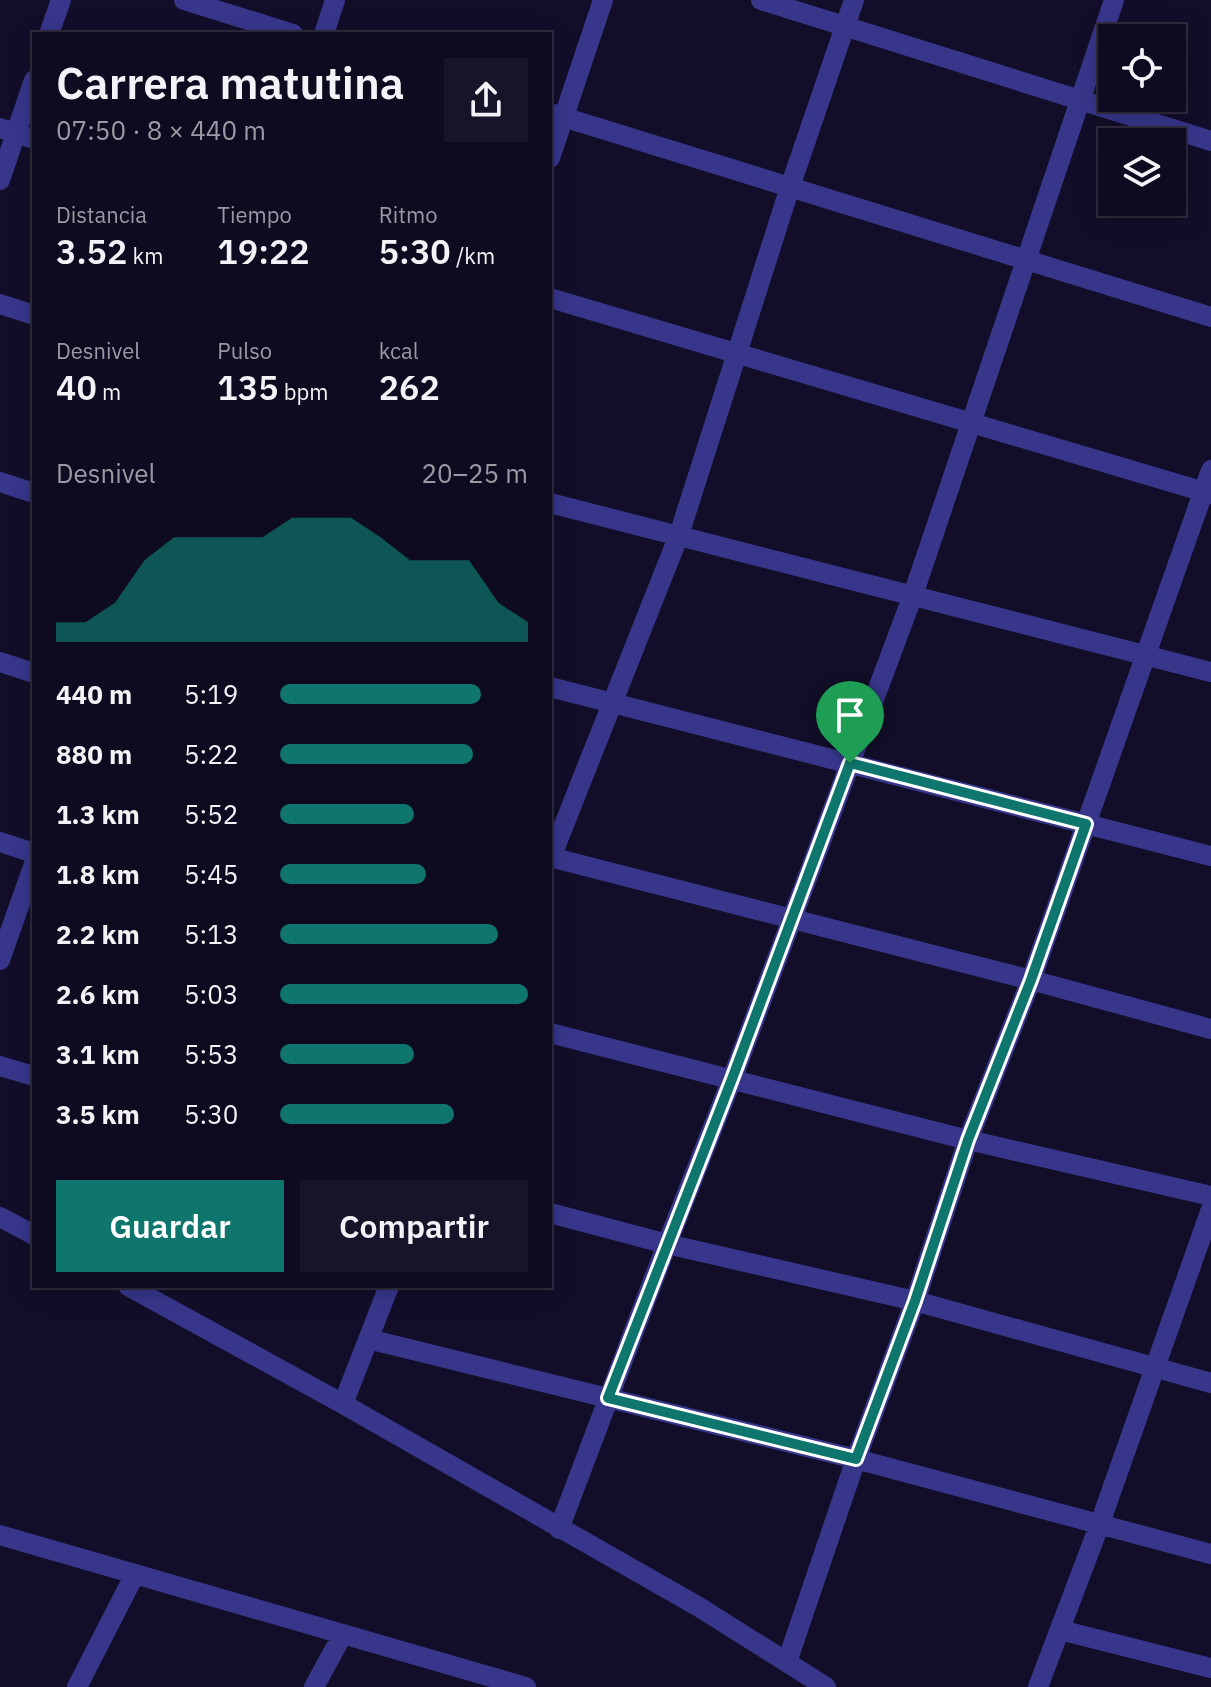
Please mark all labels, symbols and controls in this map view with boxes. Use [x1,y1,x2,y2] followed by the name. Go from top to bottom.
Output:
[1098,24,1186,216] map controls
[1098,24,1186,112] button: locate
[56,54,404,111] text: Carrera matutina
[444,58,528,142] button: share
[56,113,266,147] text: 07:50 · 8 × 440 m
[1098,128,1186,216] button: layers
[56,200,147,229] text: Distancia
[217,200,292,229] text: Tiempo
[379,200,438,229] text: Ritmo
[56,229,127,273] text: 3.52
[217,229,310,273] text: 19:22
[379,229,451,273] text: 5:30
[127,241,163,270] text: km
[451,241,495,270] text: /km
[56,336,140,365] text: Desnivel
[217,336,272,365] text: Pulso
[379,336,419,365] text: kcal
[56,365,97,409] text: 40
[217,365,279,409] text: 135
[379,365,440,409] text: 262
[97,377,121,406] text: m
[279,377,328,406] text: bpm
[56,456,156,490] text: Desnivel
[421,456,528,490] text: 20–25 m
[56,677,132,711] text: 440 m
[184,677,238,711] text: 5:19
[816,681,884,763] pin
[828,693,872,737] icon: arrive
[56,737,132,771] text: 880 m
[184,737,238,771] text: 5:22
[56,797,140,831] text: 1.3 km
[184,797,238,831] text: 5:52
[56,857,140,891] text: 1.8 km
[184,857,238,891] text: 5:45
[56,917,140,951] text: 2.2 km
[184,917,238,951] text: 5:13
[56,977,140,1011] text: 2.6 km
[184,977,238,1011] text: 5:03
[56,1037,140,1071] text: 3.1 km
[184,1037,238,1071] text: 5:53
[56,1097,140,1131] text: 3.5 km
[184,1097,238,1131] text: 5:30
[56,1180,284,1272] button: Guardar
[300,1180,528,1272] button: Compartir

